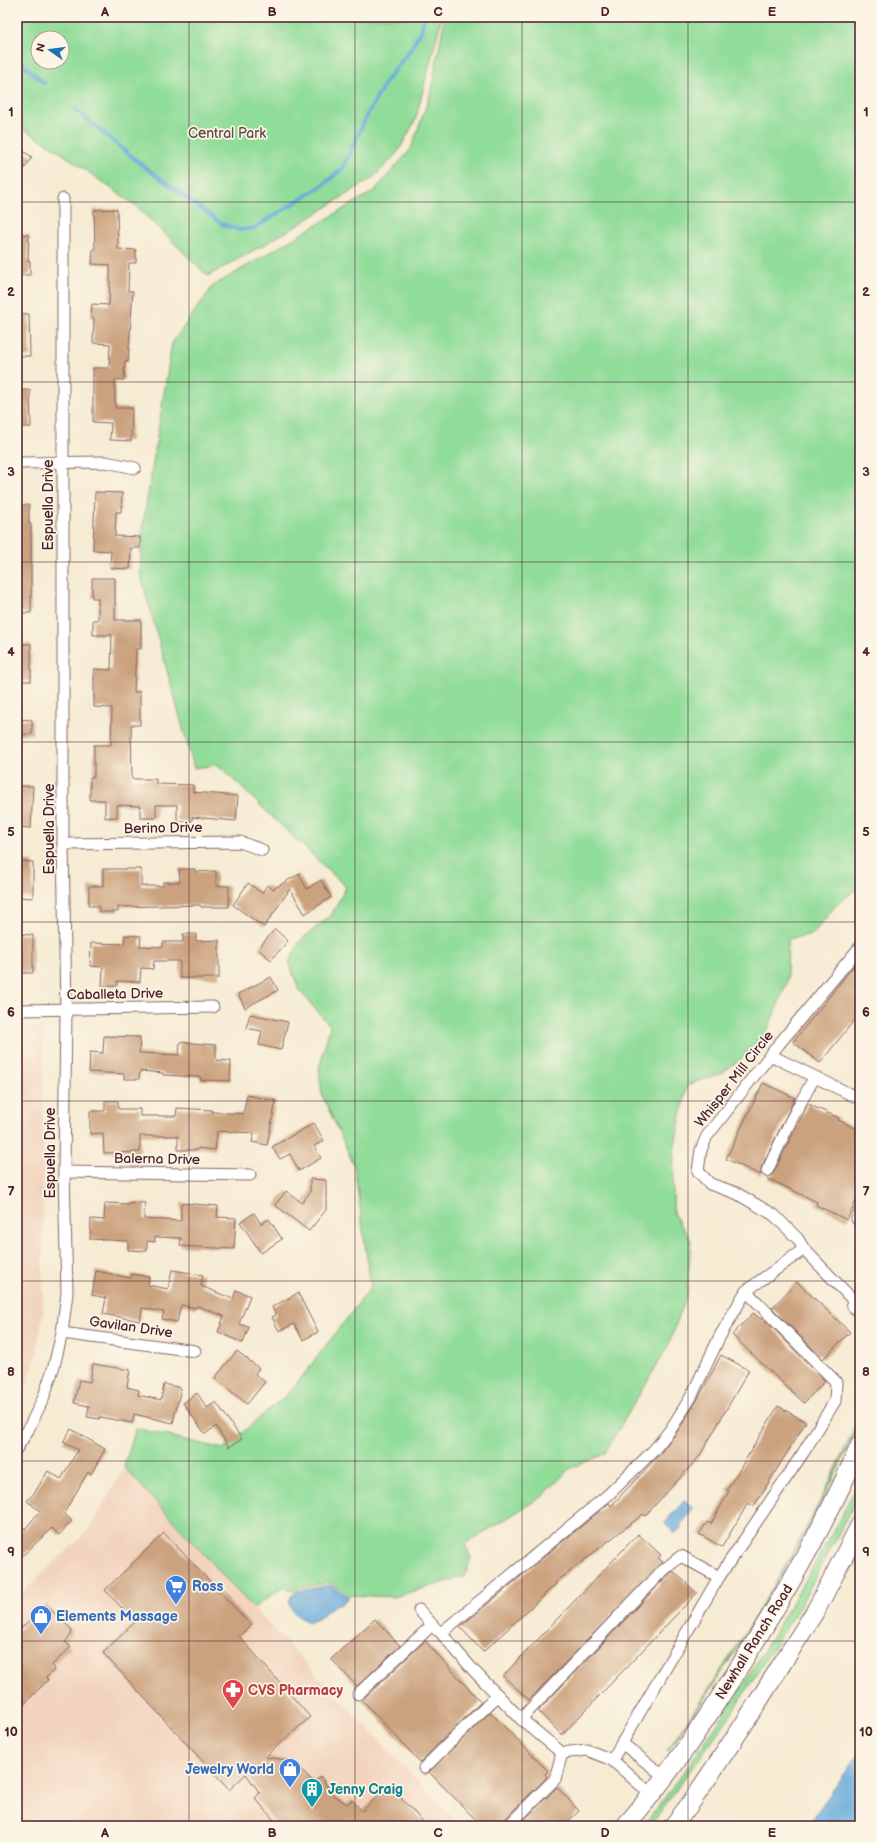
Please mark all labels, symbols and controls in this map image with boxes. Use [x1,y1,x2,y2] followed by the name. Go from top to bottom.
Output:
[100,4,109,20] text: A
[267,4,277,20] text: B
[433,4,443,20] text: C
[600,4,610,20] text: D
[768,4,777,20] text: E
[30,30,70,70] north arrow
[33,42,48,53] text: N
[8,104,14,120] text: 1
[863,104,869,120] text: 1
[188,125,266,142] park label: Central Park
[7,284,15,300] text: 2
[862,284,870,300] text: 2
[40,460,57,551] street label: Espuella Drive
[7,464,15,480] text: 3
[862,464,870,480] text: 3
[7,644,15,660] text: 4
[862,644,870,660] text: 4
[41,784,58,875] street label: Espuella Drive
[123,819,203,837] street label: Berino Drive
[7,824,15,840] text: 5
[862,824,870,840] text: 5
[67,985,163,1003] street label: Caballeta Drive
[7,1004,15,1020] text: 6
[862,1004,870,1020] text: 6
[691,1027,777,1131] street label: Whisper Mill Circle
[42,1108,59,1199] street label: Espuella Drive
[114,1150,200,1168] street label: Balerna Drive
[7,1184,15,1200] text: 7
[862,1184,870,1200] text: 7
[88,1313,174,1341] street label: Gavilan Drive
[7,1364,15,1380] text: 8
[862,1364,870,1380] text: 8
[7,1544,15,1560] text: 9
[862,1544,870,1560] text: 9
[163,1573,189,1606] supermarket icon: Ross
[192,1578,223,1595] place label: Ross
[712,1581,796,1703] street label: Newhall Ranch Road
[28,1603,54,1636] shop icon: Elements Massage
[56,1608,178,1625] place label: Elements Massage
[220,1677,246,1710] pharmacy icon: CVS Pharmacy
[248,1682,343,1699] place label: CVS Pharmacy
[4,1724,18,1740] text: 10
[859,1724,873,1740] text: 10
[277,1756,303,1789] shop icon: Jewelry World
[185,1761,274,1778] place label: Jewelry World
[299,1776,325,1809] building icon: Jenny Craig
[328,1781,403,1798] place label: Jenny Craig
[100,1825,109,1841] text: A
[267,1825,277,1841] text: B
[433,1825,443,1841] text: C
[600,1825,610,1841] text: D
[768,1825,777,1841] text: E

